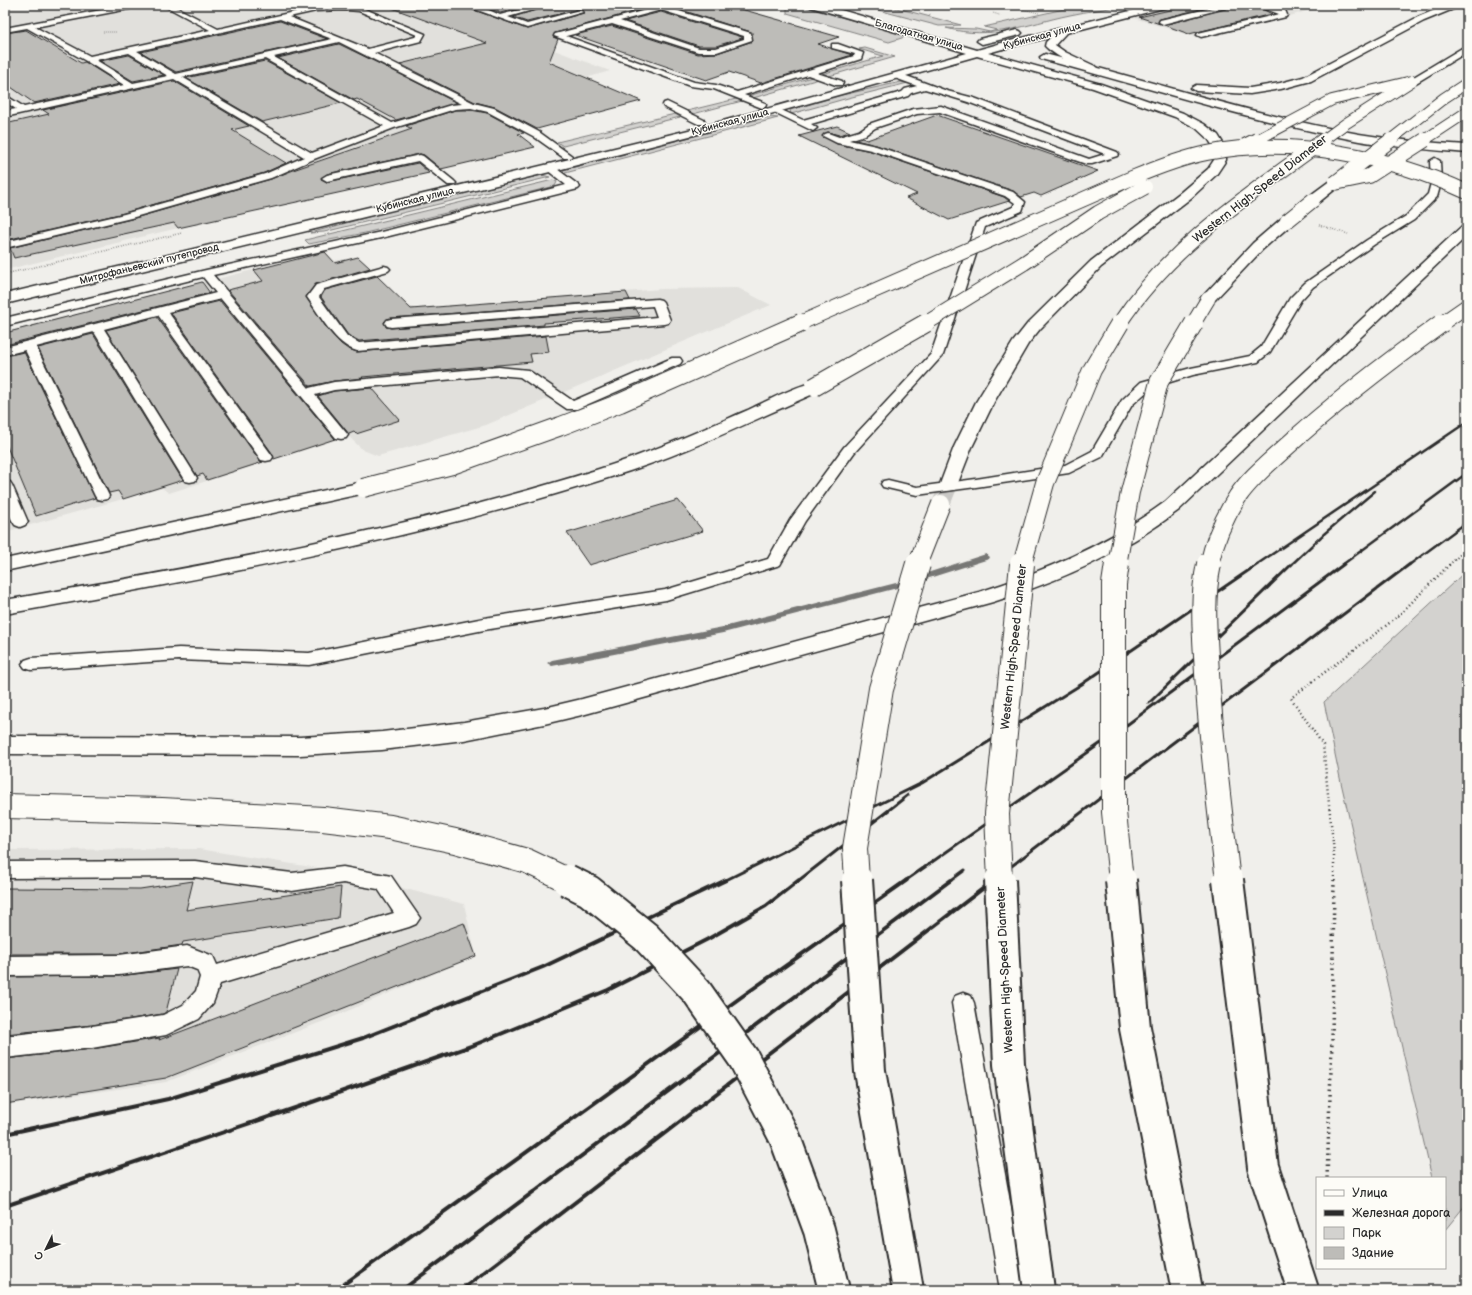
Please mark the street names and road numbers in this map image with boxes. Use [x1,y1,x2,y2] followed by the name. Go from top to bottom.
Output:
[873,17,965,53] street label: Благодатная улица
[1002,20,1082,52] street label: Кубинская улица
[690,106,770,138] street label: Кубинская улица
[1190,131,1331,246] street label: Western High-Speed Diameter
[375,185,455,215] street label: Кубинская улица
[78,241,220,287] street label: Митрофаньевский путепровод
[998,563,1030,731] street label: Western High-Speed Diameter
[993,886,1017,1053] street label: Western High-Speed Diameter

